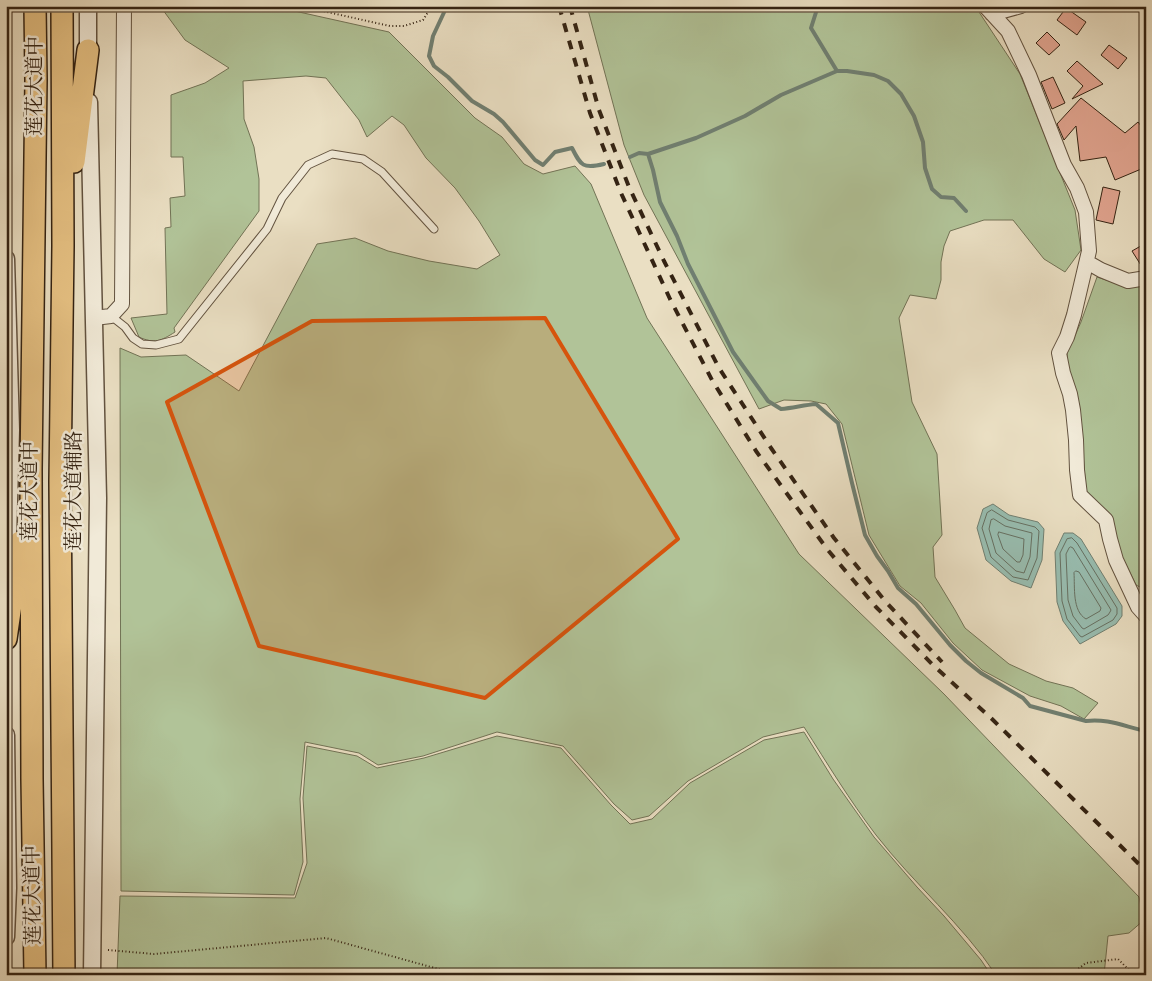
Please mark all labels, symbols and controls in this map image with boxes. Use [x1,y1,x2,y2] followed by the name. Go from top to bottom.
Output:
[24,36,46,136] street label: 莲花大道中
[63,431,85,551] street label: 莲花大道辅路
[19,441,41,541] street label: 莲花大道中
[21,845,45,945] street label: 莲花大道中

